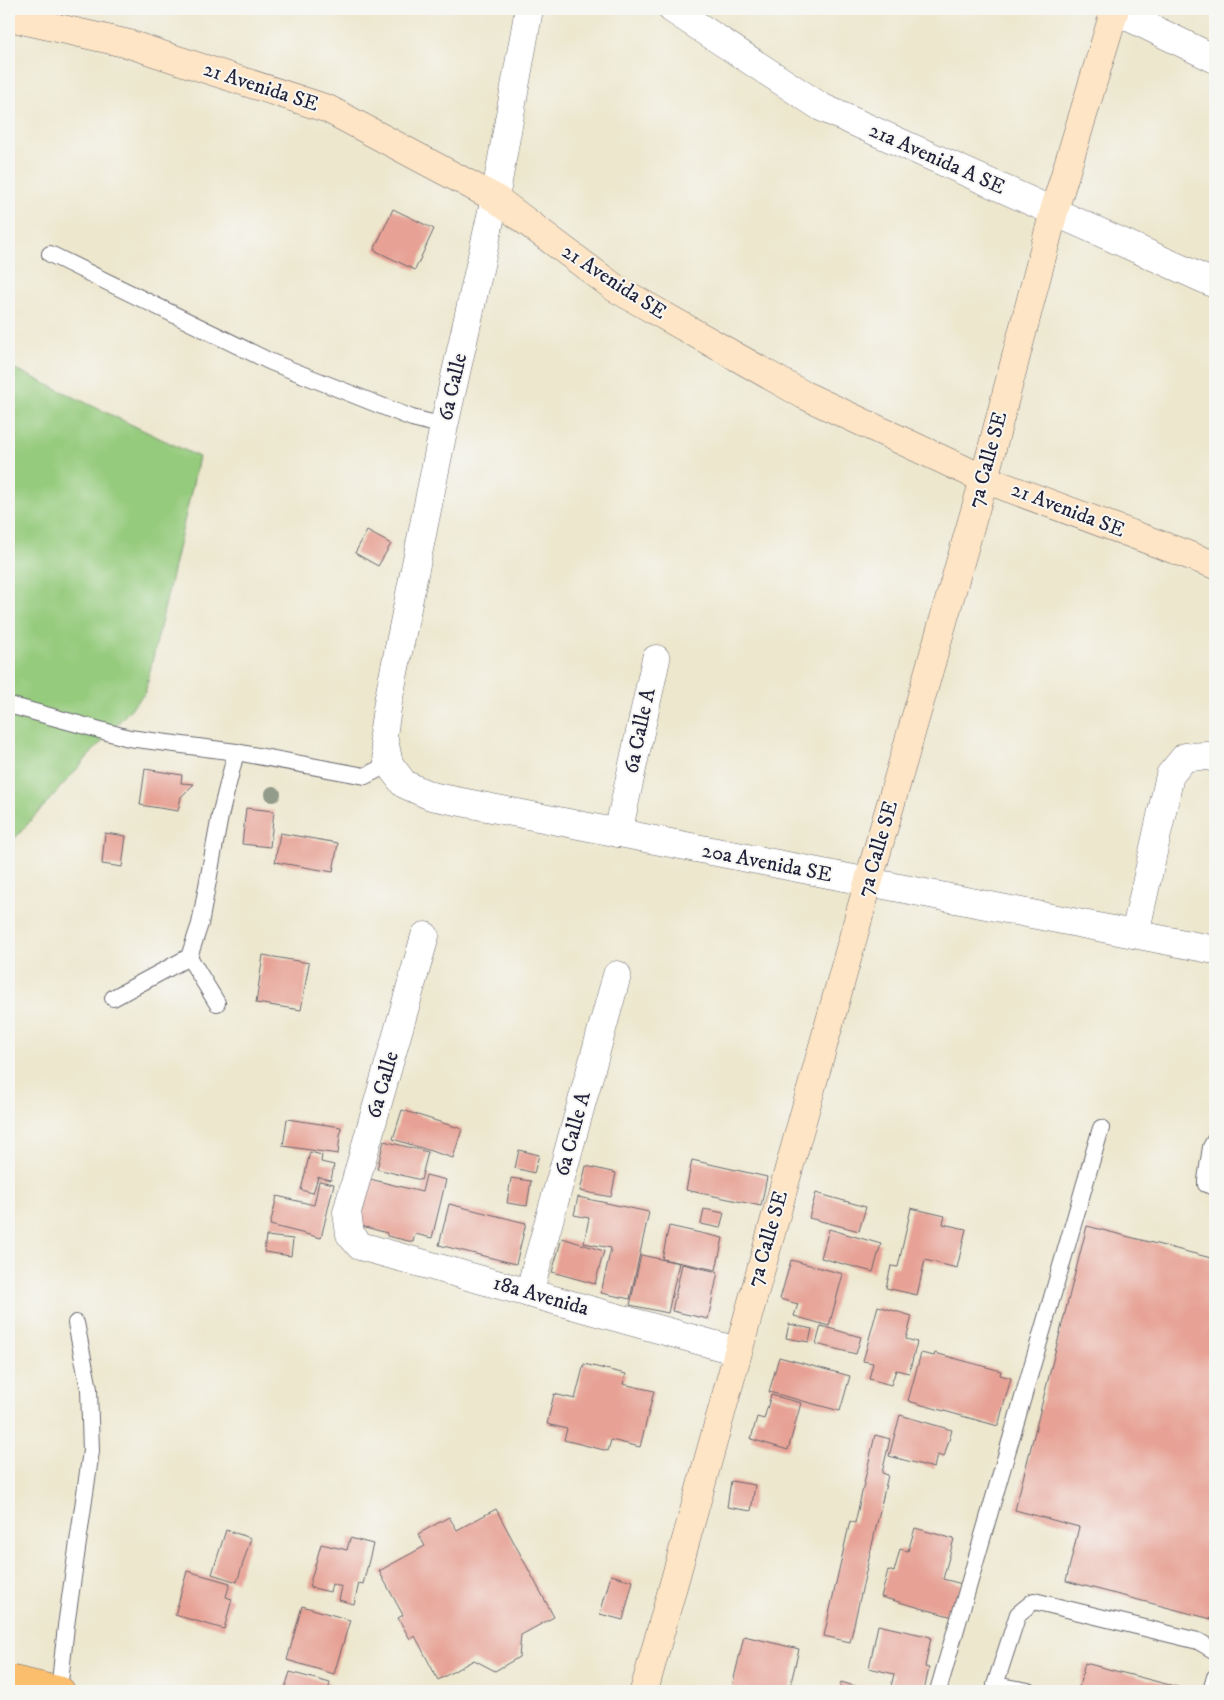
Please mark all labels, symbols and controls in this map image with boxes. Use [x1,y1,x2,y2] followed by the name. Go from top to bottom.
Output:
[200,56,322,118] street label: 21 Avenida SE
[865,117,1009,201] street label: 21a Avenida A SE
[557,239,671,326] street label: 21 Avenida SE
[433,350,473,423] street label: 6a Calle
[963,409,1013,511] street label: 7a Calle SE
[1008,476,1129,544] street label: 21 Avenida SE
[618,685,662,776] street label: 6a Calle A
[852,798,904,900] street label: 7a Calle SE
[700,838,834,888] street label: 20a Avenida SE
[361,1048,405,1121] street label: 6a Calle
[549,1088,597,1179] street label: 6a Calle A
[742,1188,794,1290] street label: 7a Calle SE
[490,1270,592,1322] street label: 18a Avenida

